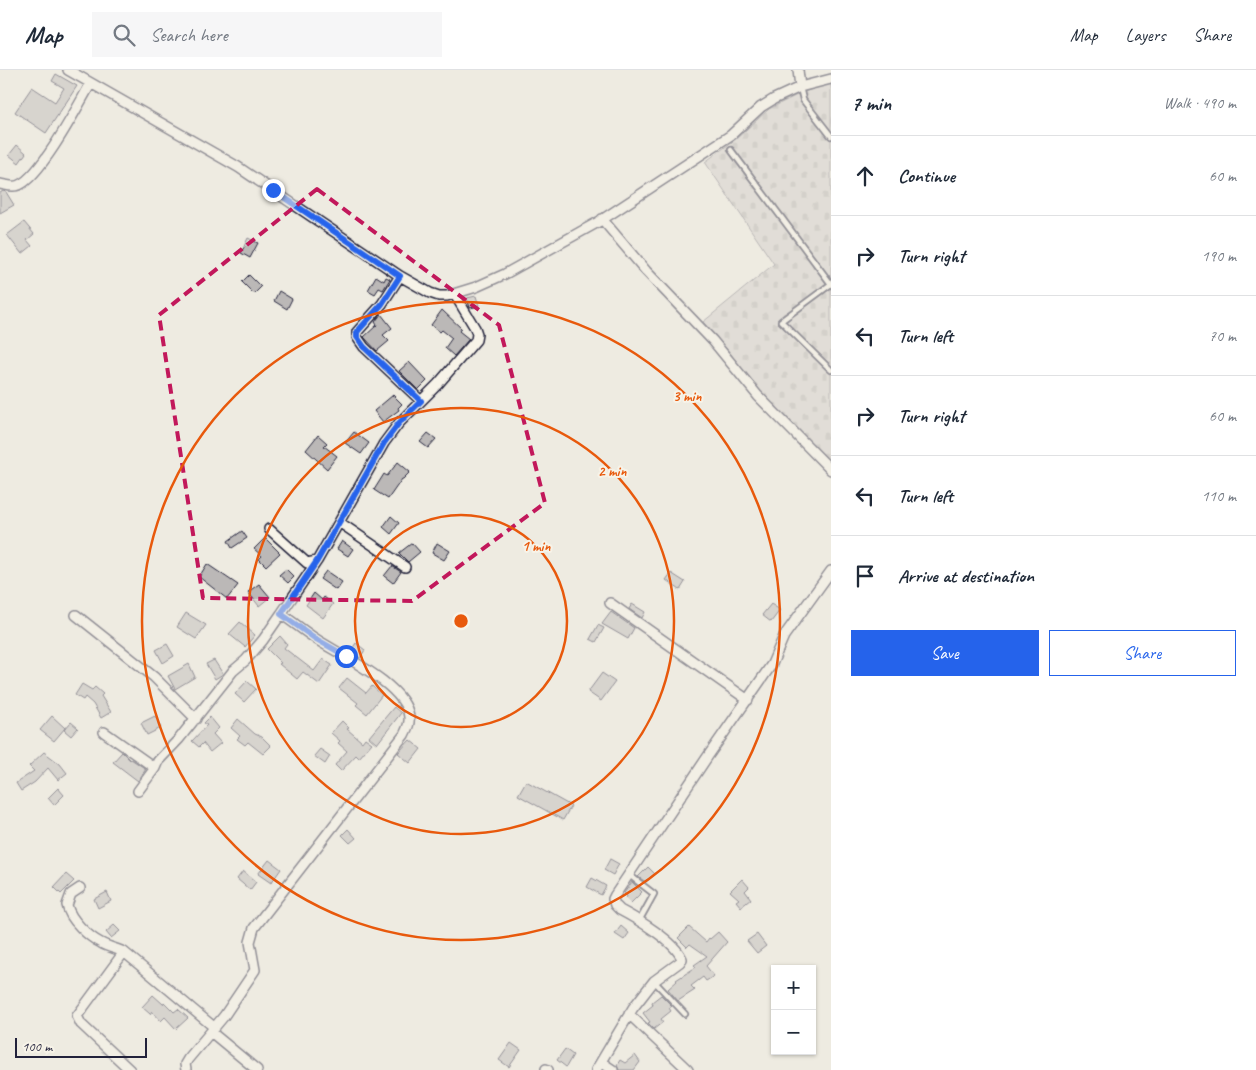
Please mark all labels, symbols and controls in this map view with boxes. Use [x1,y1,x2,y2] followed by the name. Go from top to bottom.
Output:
[92,12,442,57] search box
[25,20,62,50] text: Map
[110,21,138,49] icon: search
[150,23,228,47] text: Search here
[1070,24,1098,46] text: Map
[1126,24,1165,46] text: Layers
[1193,24,1231,46] text: Share
[851,90,891,116] text: 7 min
[1164,93,1236,113] text: Walk · 490 m
[851,162,879,190] icon: ahead
[898,164,955,188] text: Continue
[1209,166,1236,186] text: 60 m
[262,179,285,202] route end
[851,242,879,270] icon: right
[898,244,965,268] text: Turn right
[1202,246,1236,266] text: 190 m
[851,322,879,350] icon: left
[898,324,953,348] text: Turn left
[1209,326,1236,346] text: 70 m
[673,387,702,406] text: 3 min
[851,402,879,430] icon: right
[898,404,965,428] text: Turn right
[1209,406,1236,426] text: 60 m
[598,462,627,481] text: 2 min
[851,482,879,510] icon: left
[898,484,953,508] text: Turn left
[1202,486,1236,506] text: 110 m
[522,537,551,556] text: 1 min
[851,562,879,590] icon: arrive
[898,564,1034,588] text: Arrive at destination
[452,612,470,630] centre of rings
[851,630,1039,676] button: Save
[1049,630,1236,676] button: Share
[335,645,358,668] route start
[771,965,816,1055] map controls
[771,965,816,1010] button: +
[771,1010,816,1055] button: −
[15,1035,148,1058] scale bar
[22,1038,52,1055] text: 100 m

